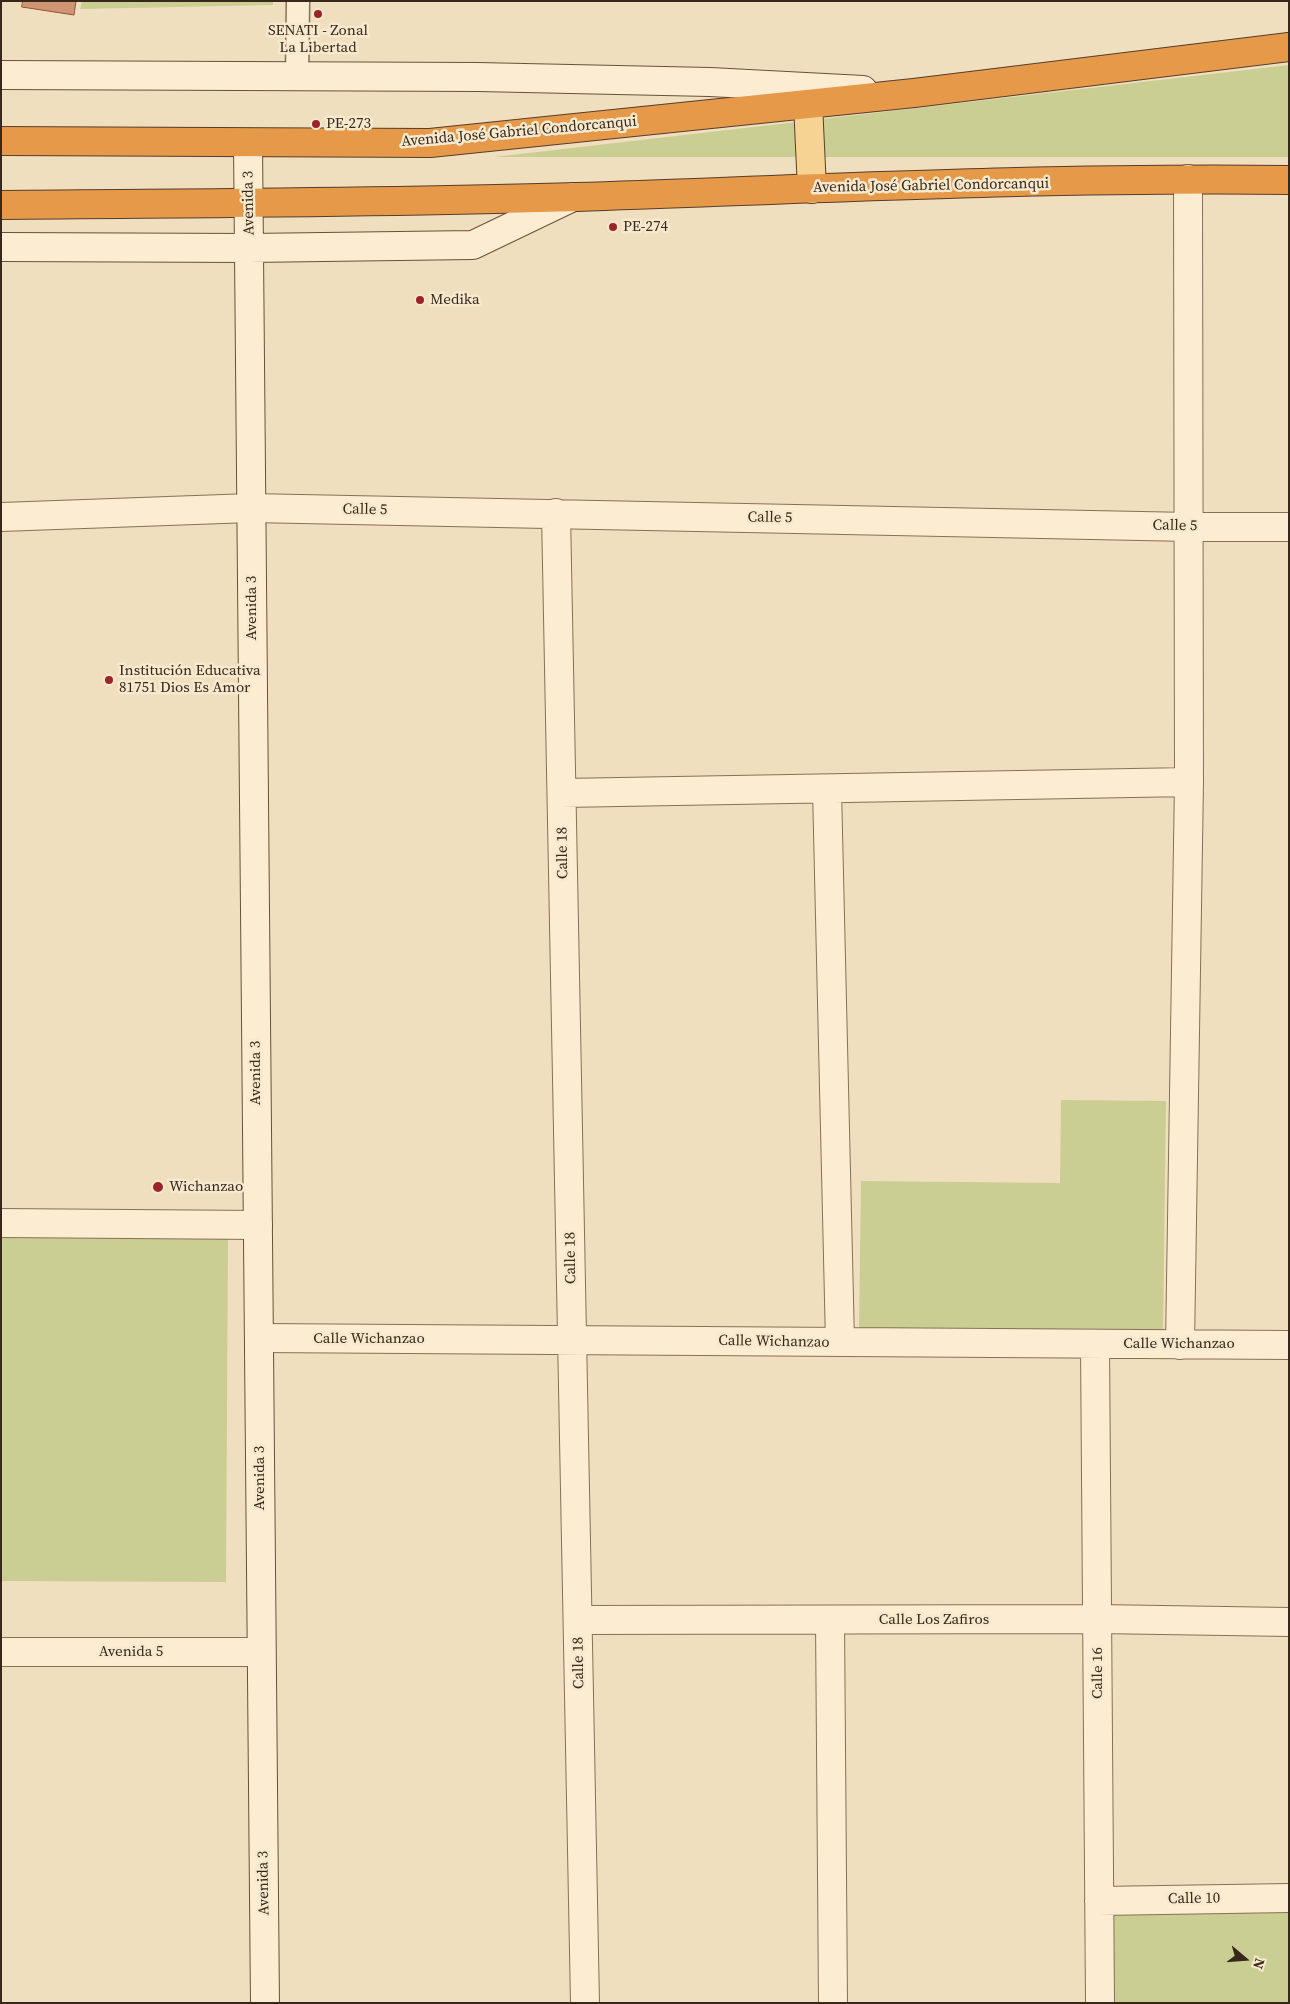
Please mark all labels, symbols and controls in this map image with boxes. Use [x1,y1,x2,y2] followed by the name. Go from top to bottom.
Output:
[312,8,324,20] marker: SENATI - Zonal La Libertad
[268,22,368,57] place label: SENATI - Zonal La Libertad
[401,113,637,151] street label: Avenida José Gabriel Condorcanqui
[326,115,371,133] place label: PE-273
[310,118,322,130] marker: PE-273
[239,171,259,235] street label: Avenida 3
[813,175,1049,197] street label: Avenida José Gabriel Condorcanqui
[623,218,668,236] place label: PE-274
[607,221,619,233] marker: PE-274
[430,291,480,309] place label: Medika
[414,294,426,306] marker: Medika
[343,501,387,519] street label: Calle 5
[748,509,792,527] street label: Calle 5
[1153,517,1197,535] street label: Calle 5
[243,576,261,640] street label: Avenida 3
[119,662,261,697] place label: Institución Educativa 81751 Dios Es Amor
[103,674,115,686] marker: Institución Educativa 81751 Dios Es Amor
[554,827,572,879] street label: Calle 18
[247,1041,265,1105] street label: Avenida 3
[169,1178,243,1196] place label: Wichanzao
[151,1180,165,1194] marker: Wichanzao
[562,1232,580,1284] street label: Calle 18
[313,1330,425,1348] street label: Calle Wichanzao
[718,1332,830,1352] street label: Calle Wichanzao
[1123,1335,1235,1353] street label: Calle Wichanzao
[251,1446,269,1510] street label: Avenida 3
[879,1611,989,1629] street label: Calle Los Zafiros
[570,1637,588,1689] street label: Calle 18
[99,1643,163,1661] street label: Avenida 5
[1089,1647,1107,1699] street label: Calle 16
[254,1851,274,1915] street label: Avenida 3
[1168,1890,1220,1908] street label: Calle 10
[1220,1934,1270,1984] north arrow
[1248,1956,1270,1972] text: N

